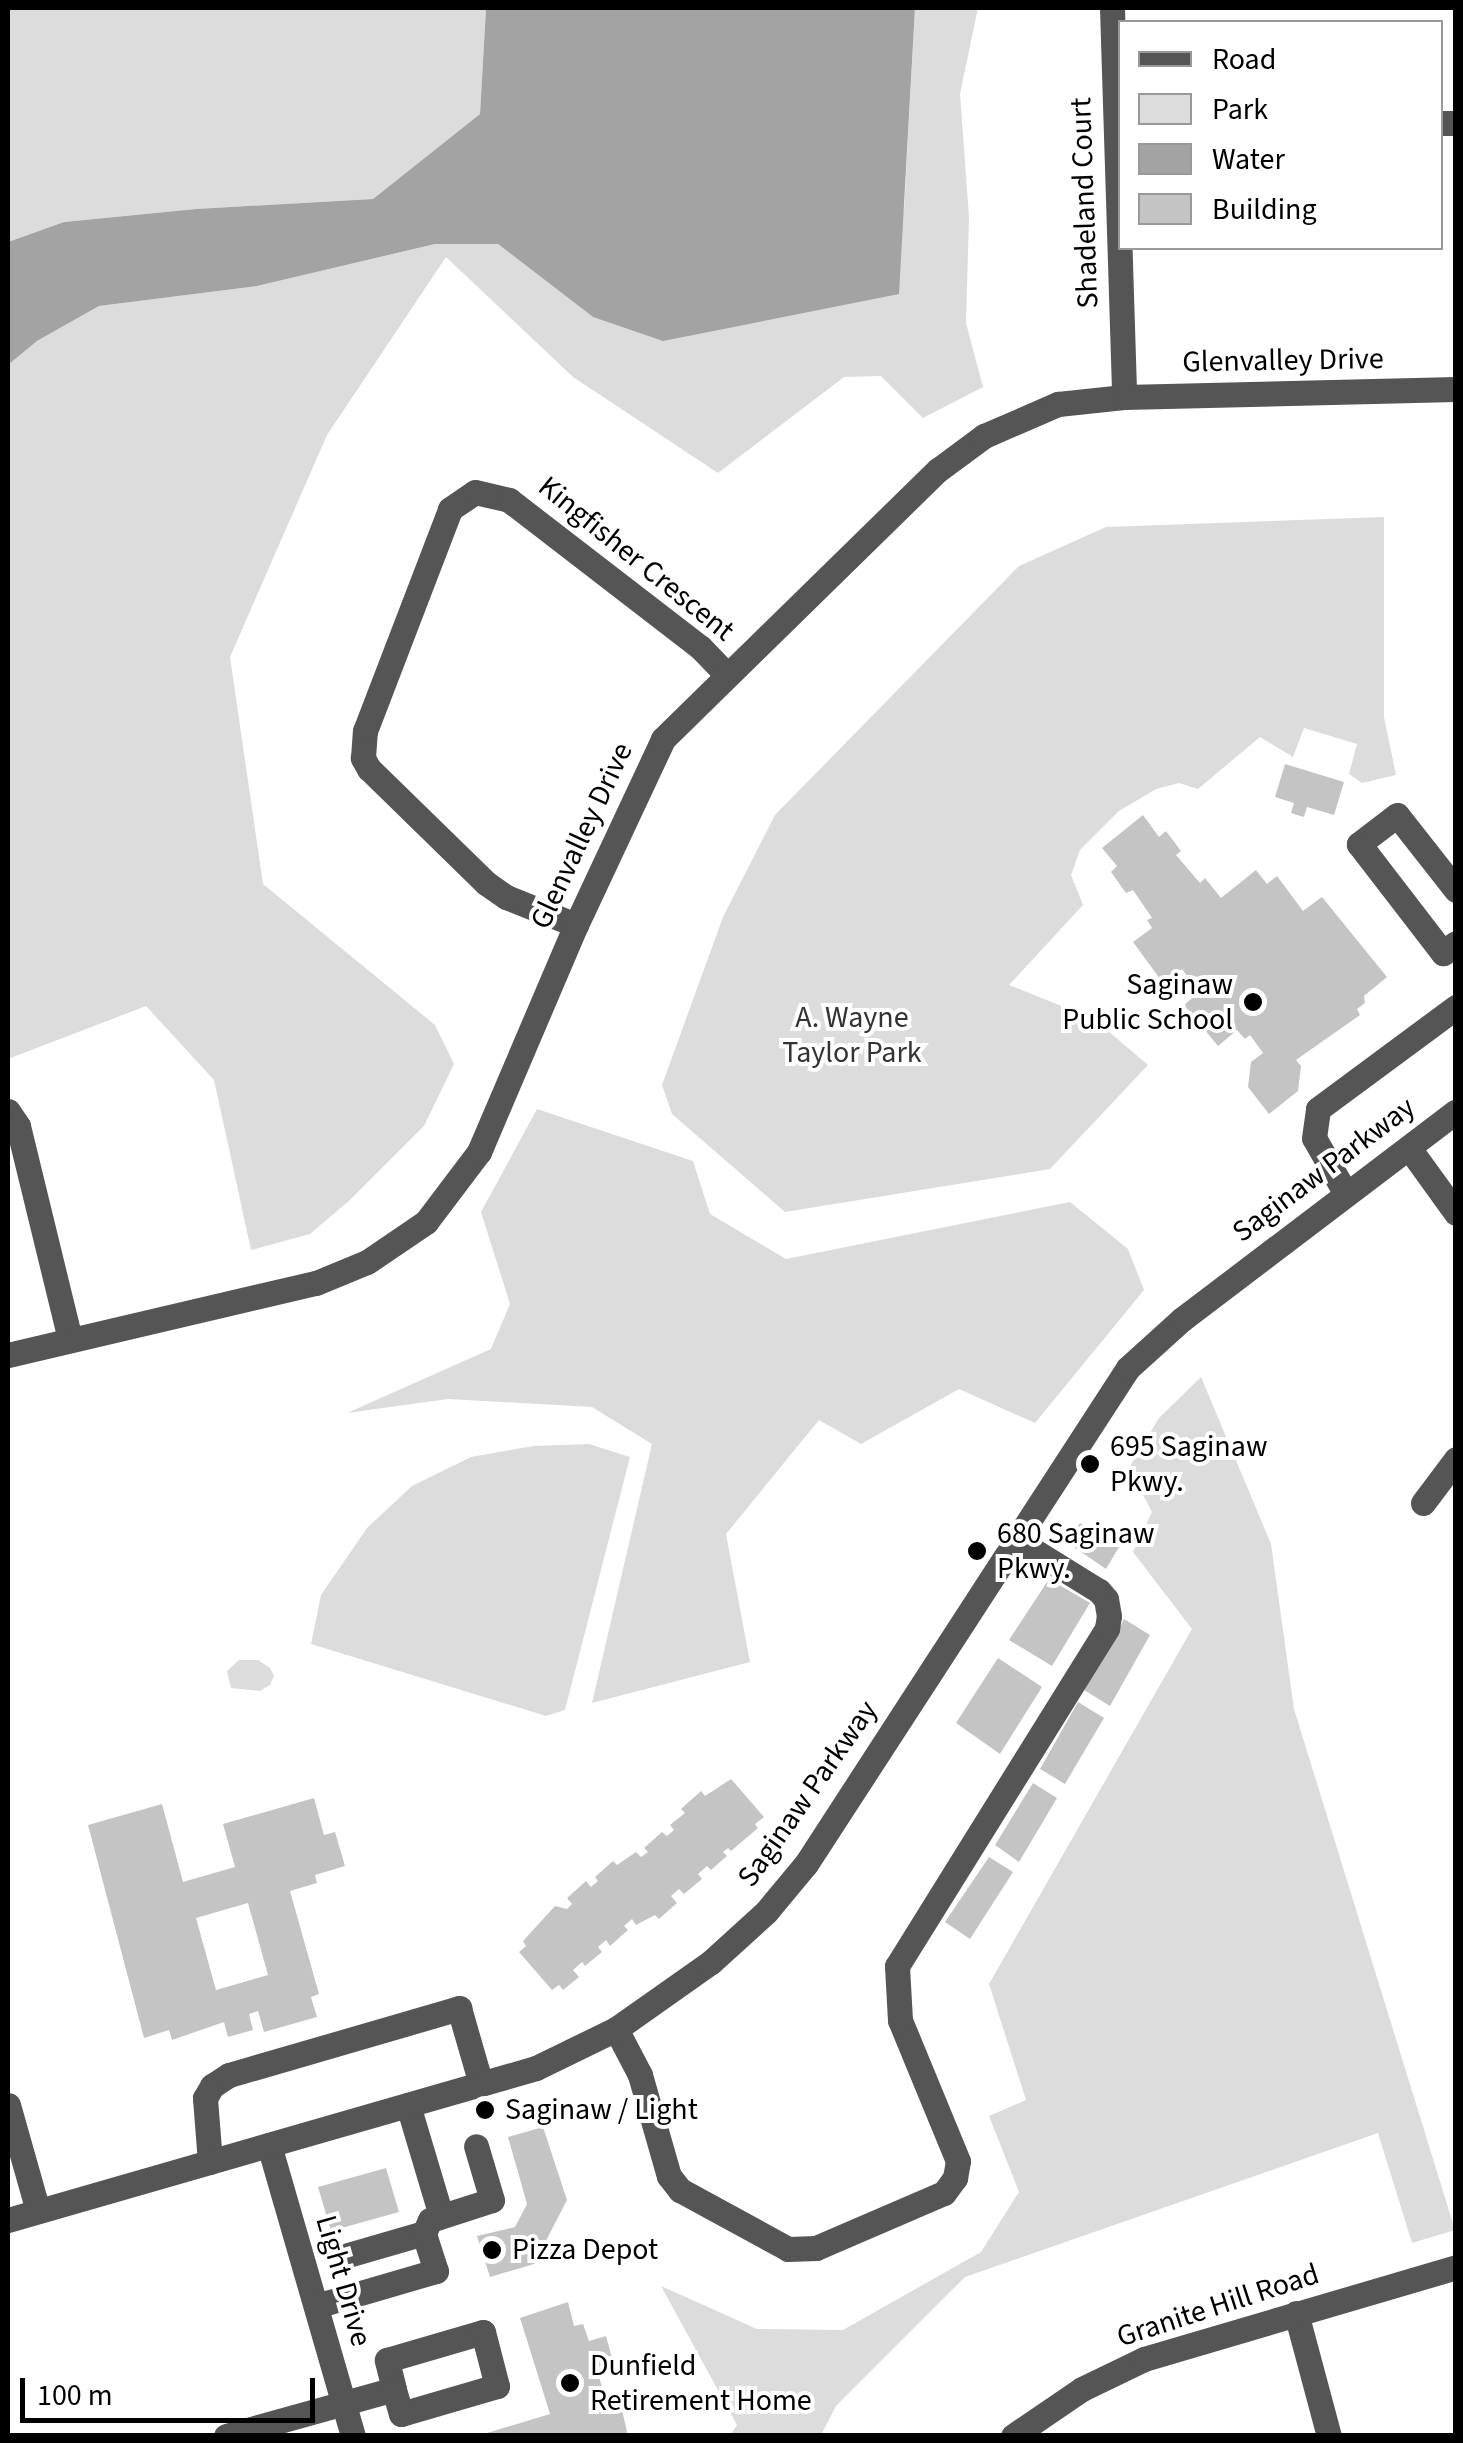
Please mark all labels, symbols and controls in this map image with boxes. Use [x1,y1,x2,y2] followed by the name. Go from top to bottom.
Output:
[1118,20,1443,250] legend
[1212,38,1276,81] text: Road
[1212,88,1268,131] text: Park
[1063,97,1107,309] street label: Shadeland Court
[1212,138,1285,181] text: Water
[1212,188,1317,231] text: Building
[1182,341,1384,381] street label: Glenvalley Drive
[531,469,741,649] street label: Kingfisher Crescent
[523,737,641,935] street label: Glenvalley Drive
[1062,967,1233,1038] place label: Saginaw Public School
[1242,991,1264,1013] marker: Saginaw Public School
[782,1000,922,1070] park label: A. Wayne Taylor Park
[1226,1090,1422,1250] street label: Saginaw Parkway
[1110,1429,1267,1500] place label: 695 Saginaw Pkwy.
[1079,1453,1101,1475] marker: 695 Saginaw Pkwy.
[997,1516,1154,1586] place label: 680 Saginaw Pkwy.
[966,1540,988,1562] marker: 680 Saginaw Pkwy.
[730,1694,886,1894] street label: Saginaw Parkway
[505,2092,698,2128] place label: Saginaw / Light
[474,2099,496,2121] marker: Saginaw / Light
[307,2211,379,2351] street label: Light Drive
[512,2232,658,2268] place label: Pizza Depot
[481,2239,503,2261] marker: Pizza Depot
[1112,2256,1324,2356] street label: Granite Hill Road
[590,2348,812,2418] place label: Dunfield Retirement Home
[25,2358,320,2420] scale bar
[559,2372,581,2394] marker: Dunfield Retirement Home
[37,2374,113,2417] text: 100 m

